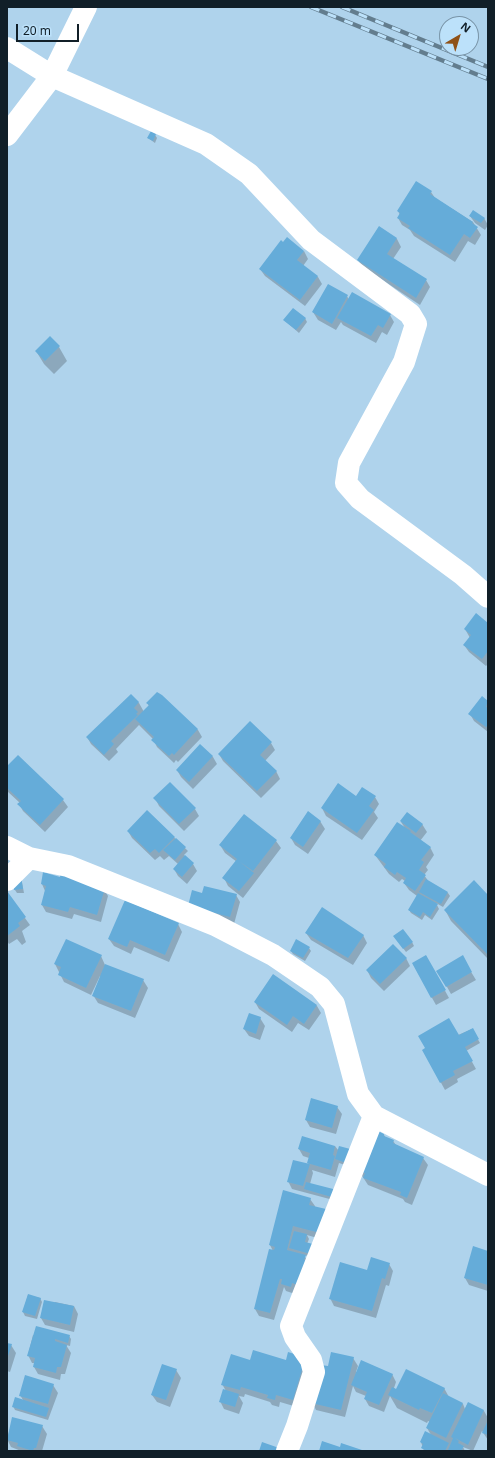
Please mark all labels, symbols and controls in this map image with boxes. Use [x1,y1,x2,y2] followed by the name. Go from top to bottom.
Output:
[18,16,81,42] scale bar
[439,16,479,56] north arrow
[458,18,474,36] text: N
[23,22,51,39] text: 20 m

